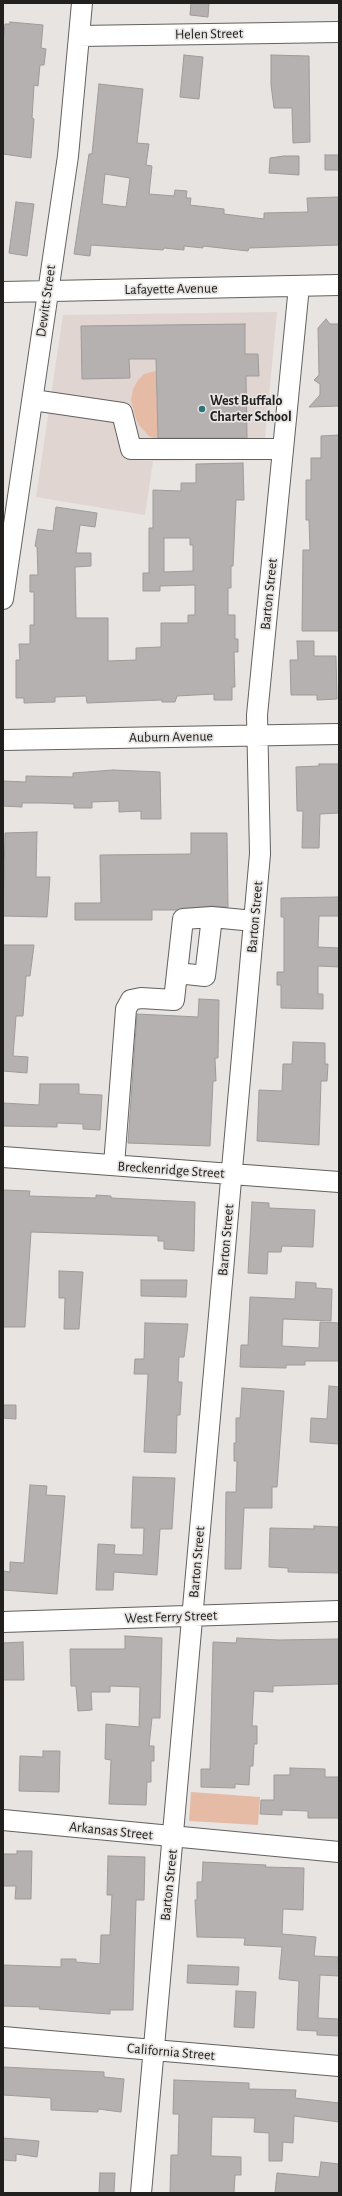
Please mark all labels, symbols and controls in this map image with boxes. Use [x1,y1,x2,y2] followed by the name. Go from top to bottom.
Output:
[175,25,243,43] street label: Helen Street
[33,264,59,338] street label: Dewitt Street
[124,280,218,298] street label: Lafayette Avenue
[210,393,292,426] place label: West Buffalo Charter School
[197,404,207,414] marker: West Buffalo Charter School
[257,557,281,631] street label: Barton Street
[129,728,213,746] street label: Auburn Avenue
[244,880,266,954] street label: Barton Street
[117,1158,225,1182] street label: Breckenridge Street
[215,1203,237,1277] street label: Barton Street
[186,1525,208,1599] street label: Barton Street
[124,1607,218,1627] street label: West Ferry Street
[68,1818,154,1844] street label: Arkansas Street
[157,1848,181,1922] street label: Barton Street
[126,2040,216,2064] street label: California Street

